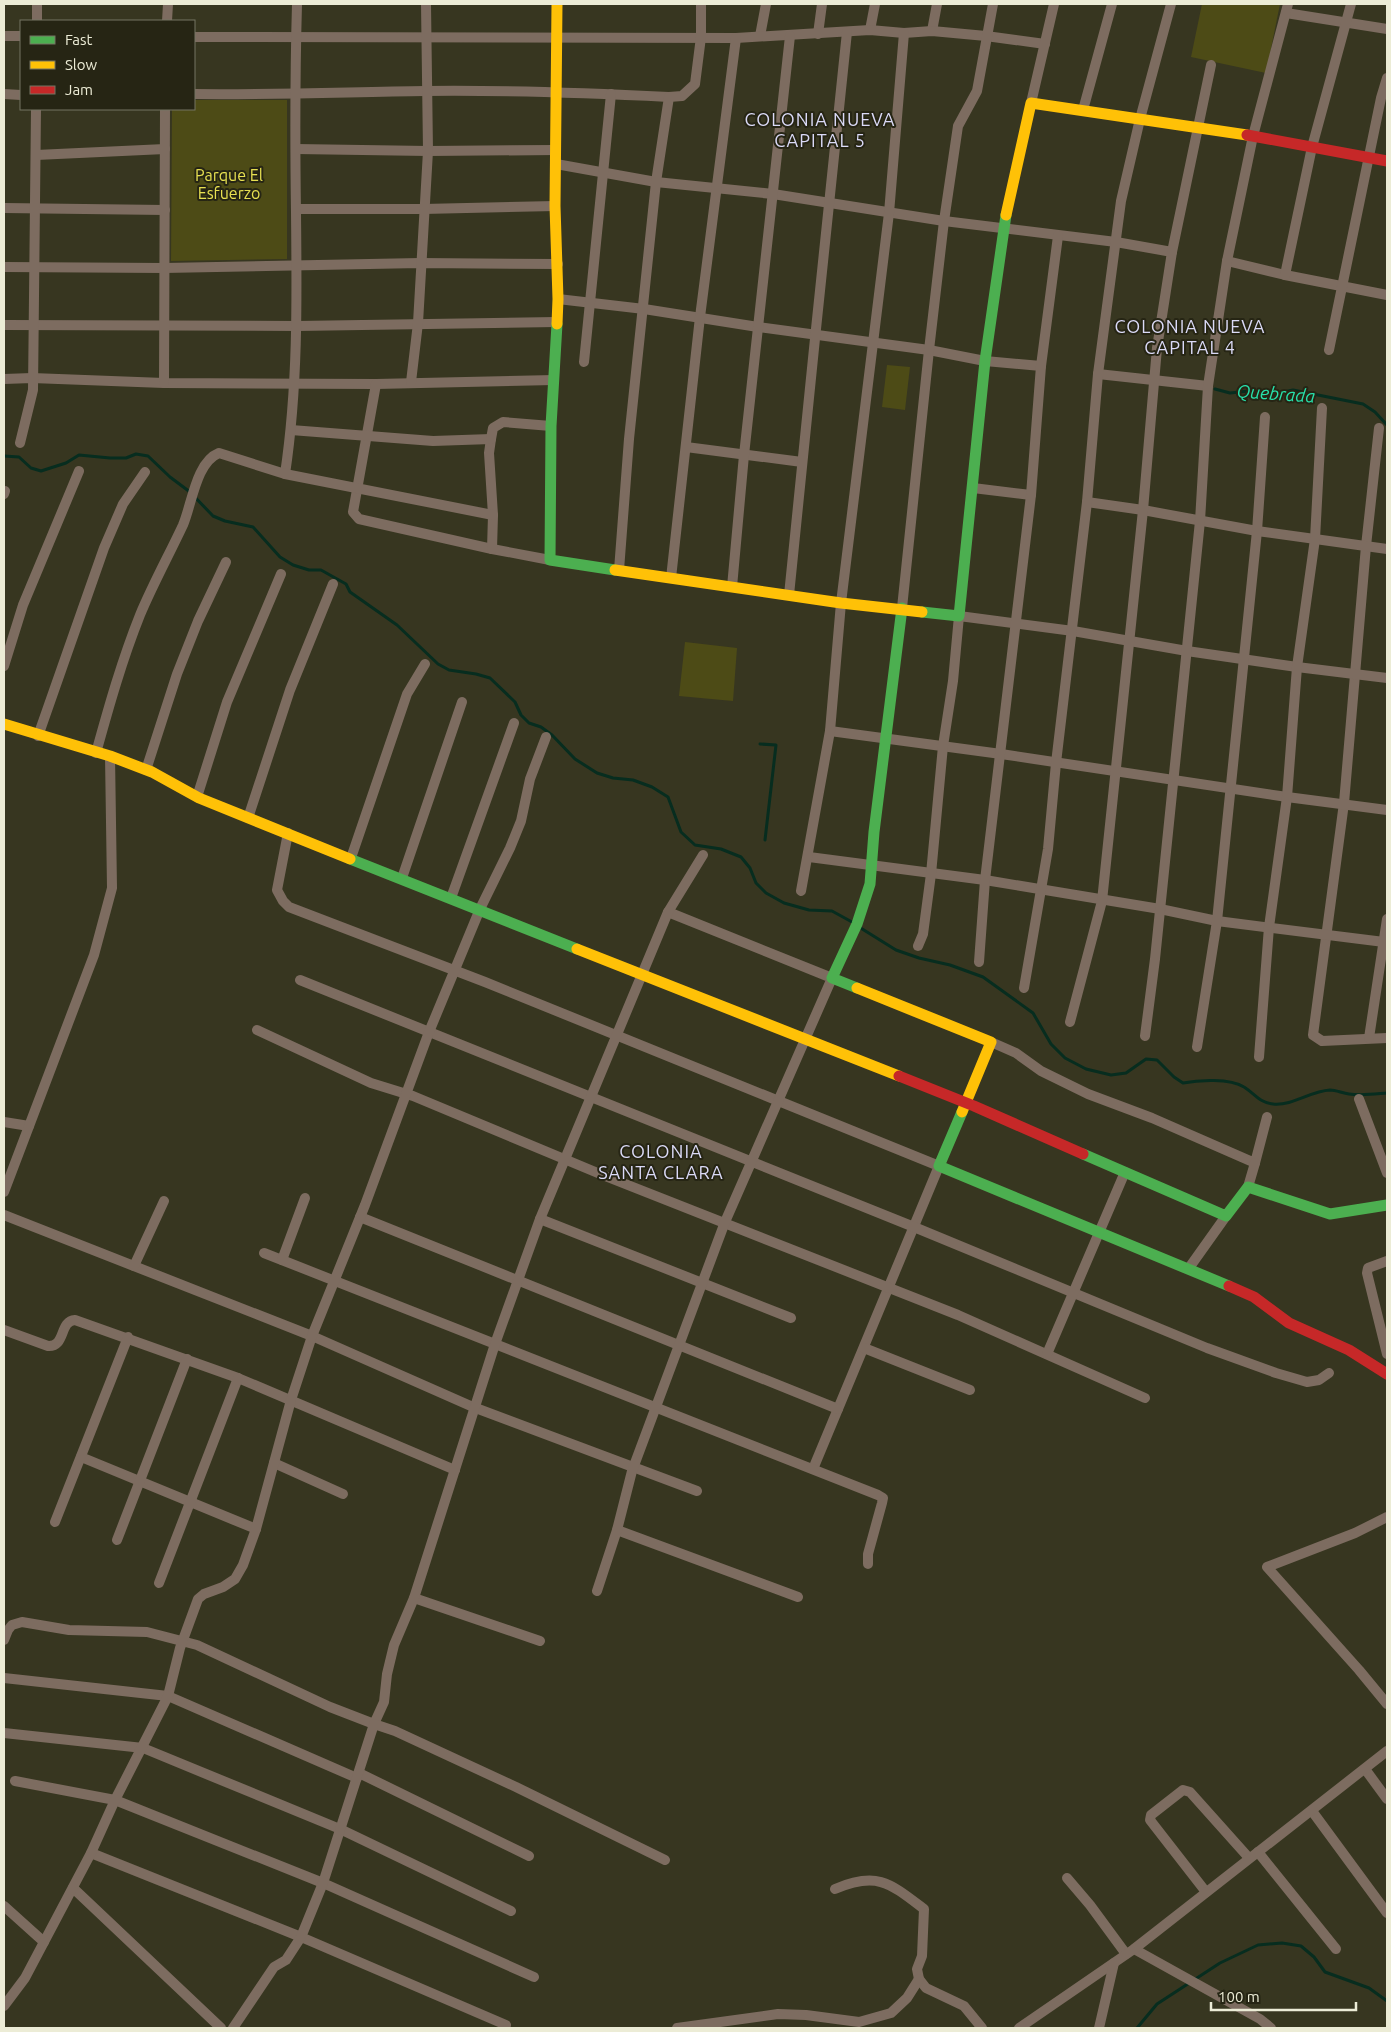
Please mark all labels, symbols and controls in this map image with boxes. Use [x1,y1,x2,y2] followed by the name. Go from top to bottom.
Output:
[20,20,195,110] legend
[65,31,93,48] text: Fast
[65,56,98,73] text: Slow
[65,81,93,98] text: Jam
[744,109,896,150] district label: COLONIA NUEVA CAPITAL 5
[195,166,263,202] park label: Parque El Esfuerzo
[1114,316,1266,357] district label: COLONIA NUEVA CAPITAL 4
[1236,380,1316,407] water label: Quebrada
[598,1141,724,1182] district label: COLONIA SANTA CLARA
[1211,1980,1356,2012] scale bar
[1218,1988,1260,2005] text: 100 m

